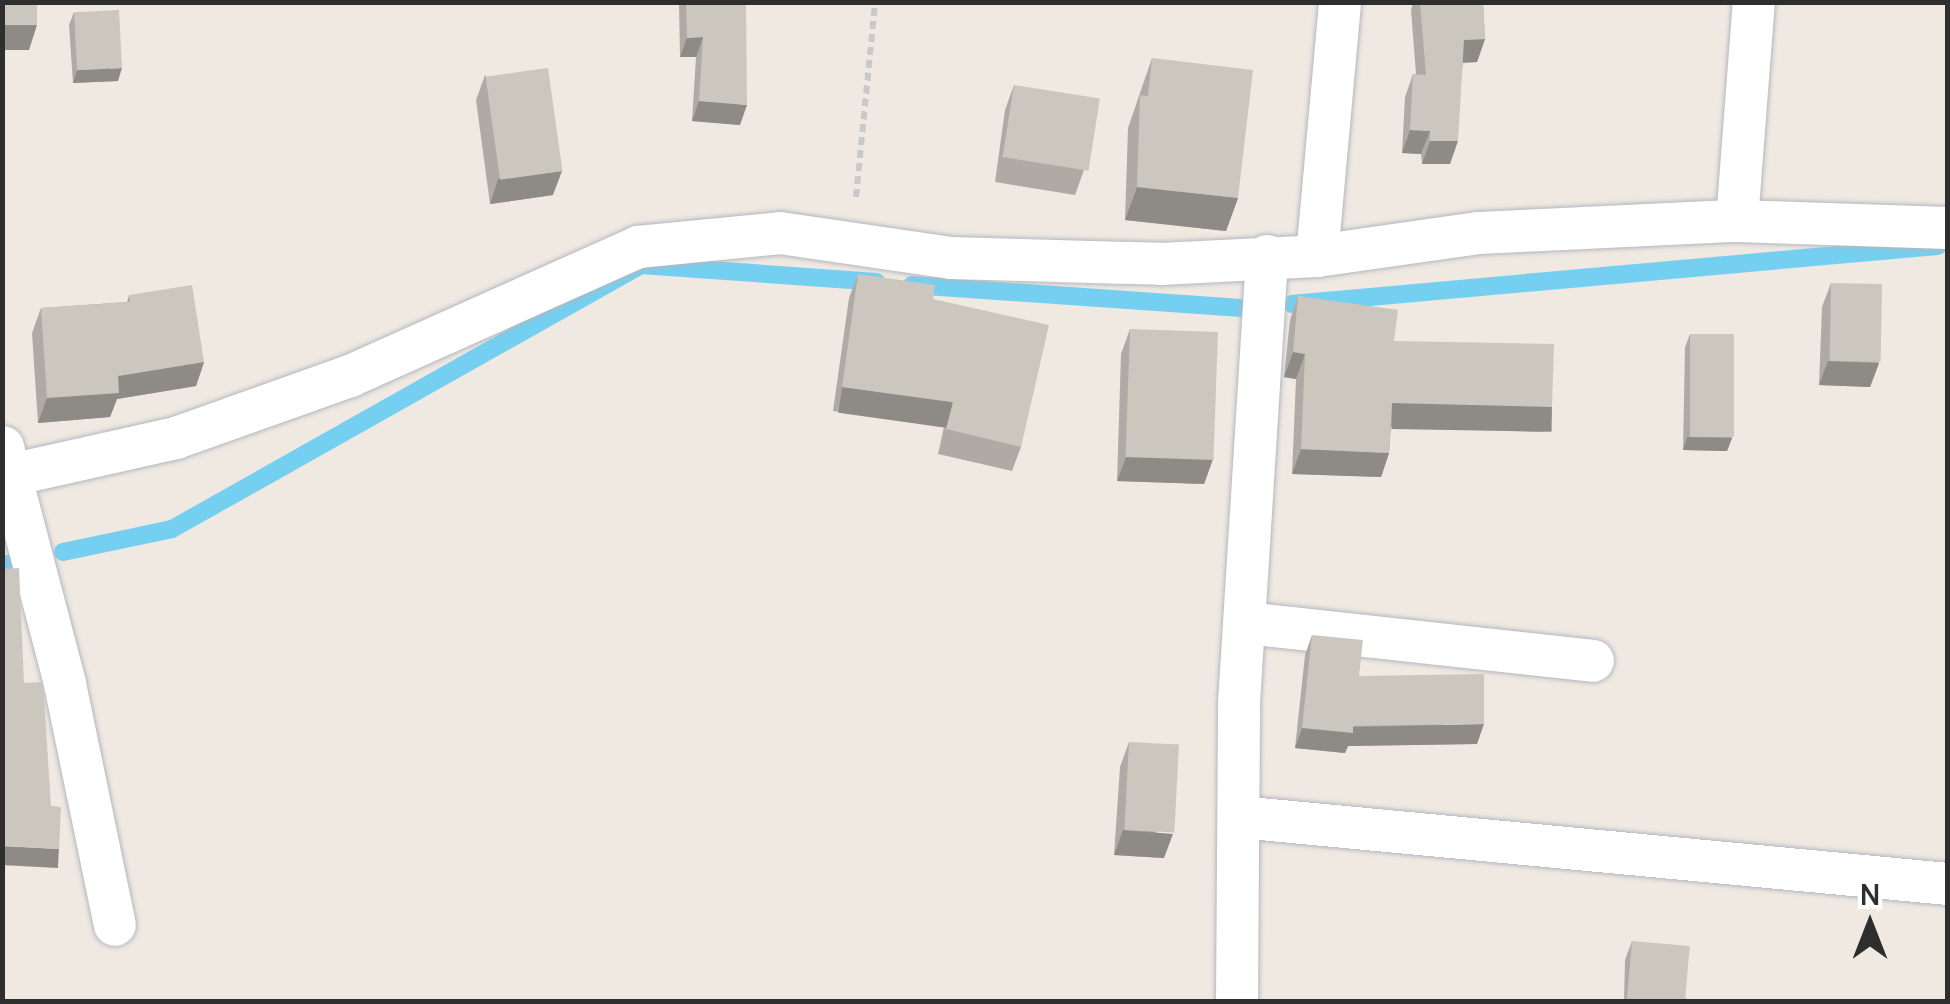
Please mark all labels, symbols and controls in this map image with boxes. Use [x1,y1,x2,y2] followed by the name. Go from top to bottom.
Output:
[1820,874,1920,974] north arrow
[1860,875,1880,913] text: N

